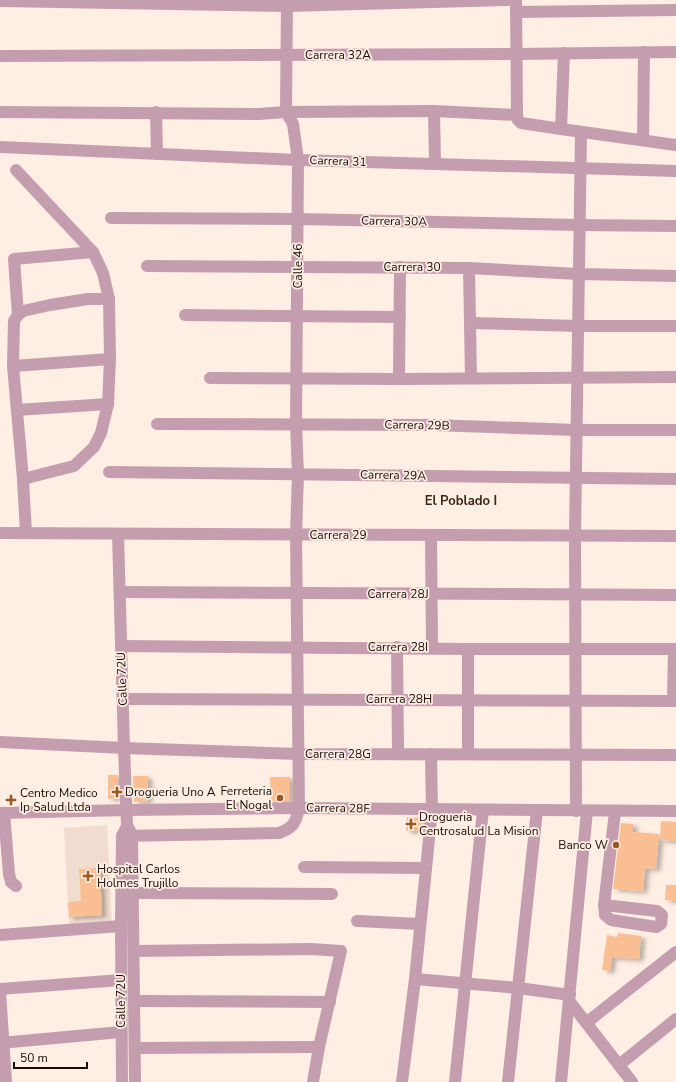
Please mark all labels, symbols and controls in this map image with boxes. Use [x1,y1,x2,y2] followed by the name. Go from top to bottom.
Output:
[305,47,371,63] street label: Carrera 32A
[309,152,367,170] street label: Carrera 31
[361,212,427,230] street label: Carrera 30A
[290,243,306,289] street label: Calle 46
[383,259,441,275] street label: Carrera 30
[384,416,450,434] street label: Carrera 29B
[360,466,426,484] street label: Carrera 29A
[425,492,497,510] district label: El Poblado I
[309,527,367,543] street label: Carrera 29
[367,586,429,602] street label: Carrera 28J
[368,639,428,655] street label: Carrera 28I
[113,652,131,706] street label: Calle 72U
[366,691,432,707] street label: Carrera 28H
[305,746,371,762] street label: Carrera 28G
[220,783,272,813] place label: Ferreteria El Nogal
[125,784,216,800] place label: Drogueria Uno A
[20,785,98,815] place label: Centro Medico Ip Salud Ltda
[112,787,122,797] marker: Drogueria Uno A
[275,793,285,803] marker: Ferreteria El Nogal
[5,794,17,806] marker: Centro Medico Ip Salud Ltda
[306,799,370,817] street label: Carrera 28F
[419,809,539,839] place label: Drogueria Centrosalud La Mision
[406,819,416,829] marker: Drogueria Centrosalud La Mision
[558,837,608,853] place label: Banco W
[611,840,621,850] marker: Banco W
[97,861,180,891] place label: Hospital Carlos Holmes Trujillo
[82,870,94,882] marker: Hospital Carlos Holmes Trujillo
[113,974,129,1028] street label: Calle 72U
[14,1044,87,1070] scale bar
[20,1050,48,1066] text: 50 m

